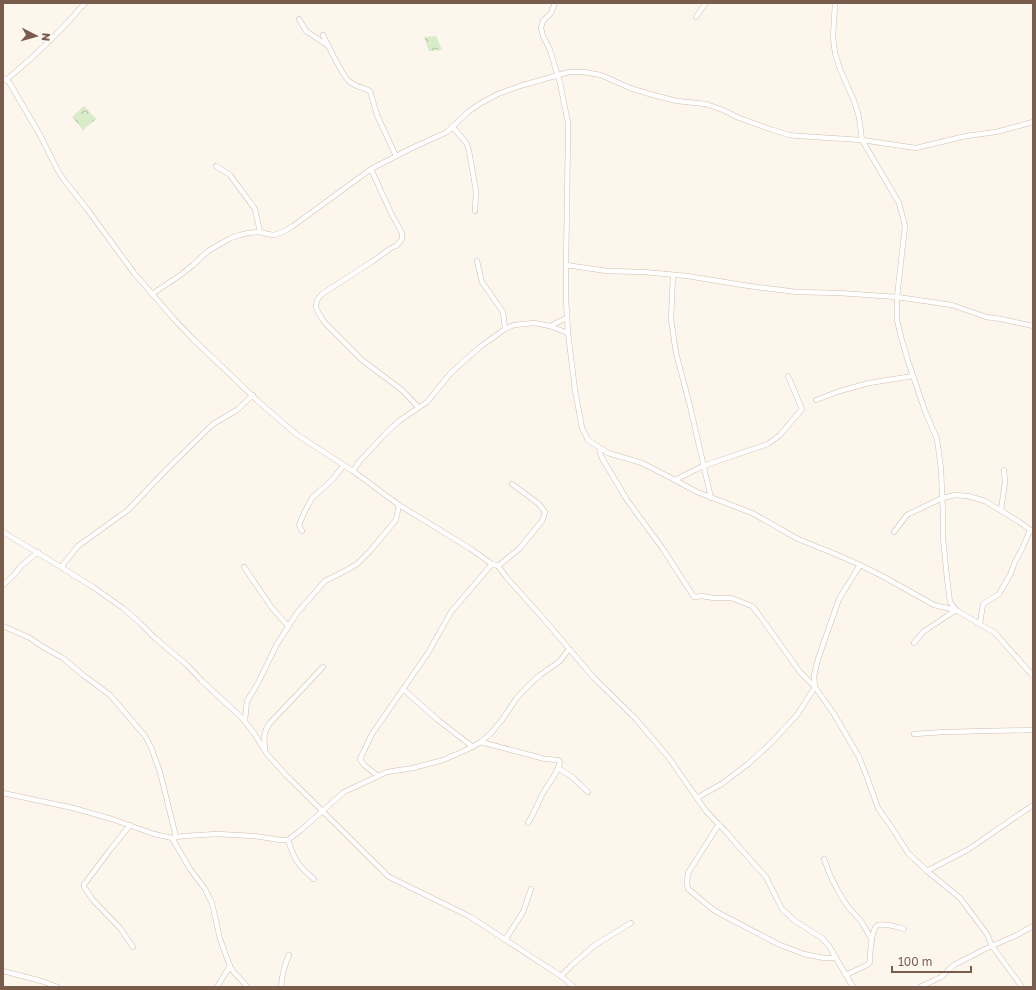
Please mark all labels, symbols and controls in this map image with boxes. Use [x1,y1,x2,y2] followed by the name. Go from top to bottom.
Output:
[16,16,56,56] north arrow
[40,32,53,42] text: N
[892,948,971,974] scale bar
[898,954,932,969] text: 100 m

